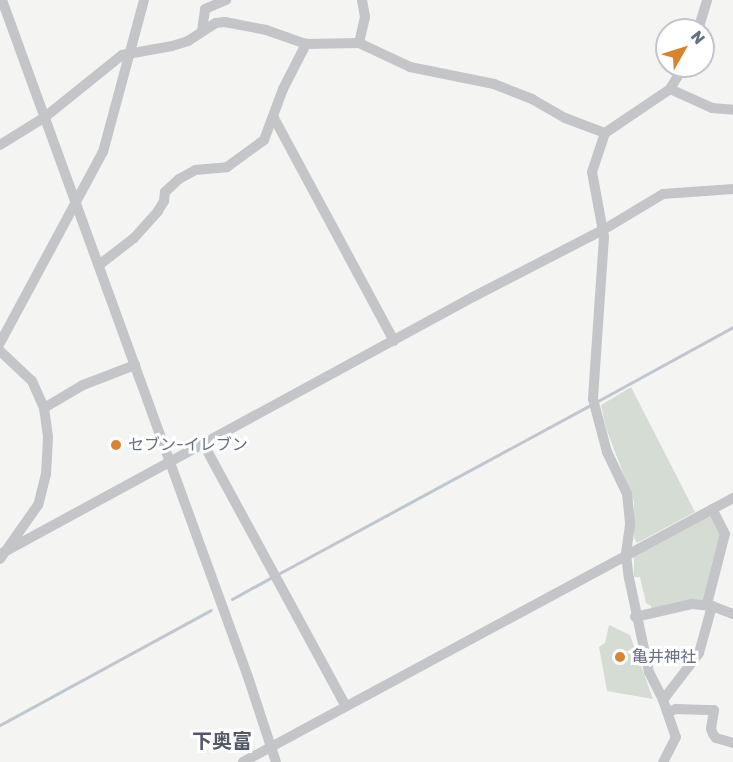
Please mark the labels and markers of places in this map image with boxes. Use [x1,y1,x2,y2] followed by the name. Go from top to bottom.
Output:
[128,435,248,455] place label: セブン-イレブン
[109,438,123,452] marker: セブン-イレブン
[632,647,696,667] place label: 亀井神社
[613,650,627,664] marker: 亀井神社

